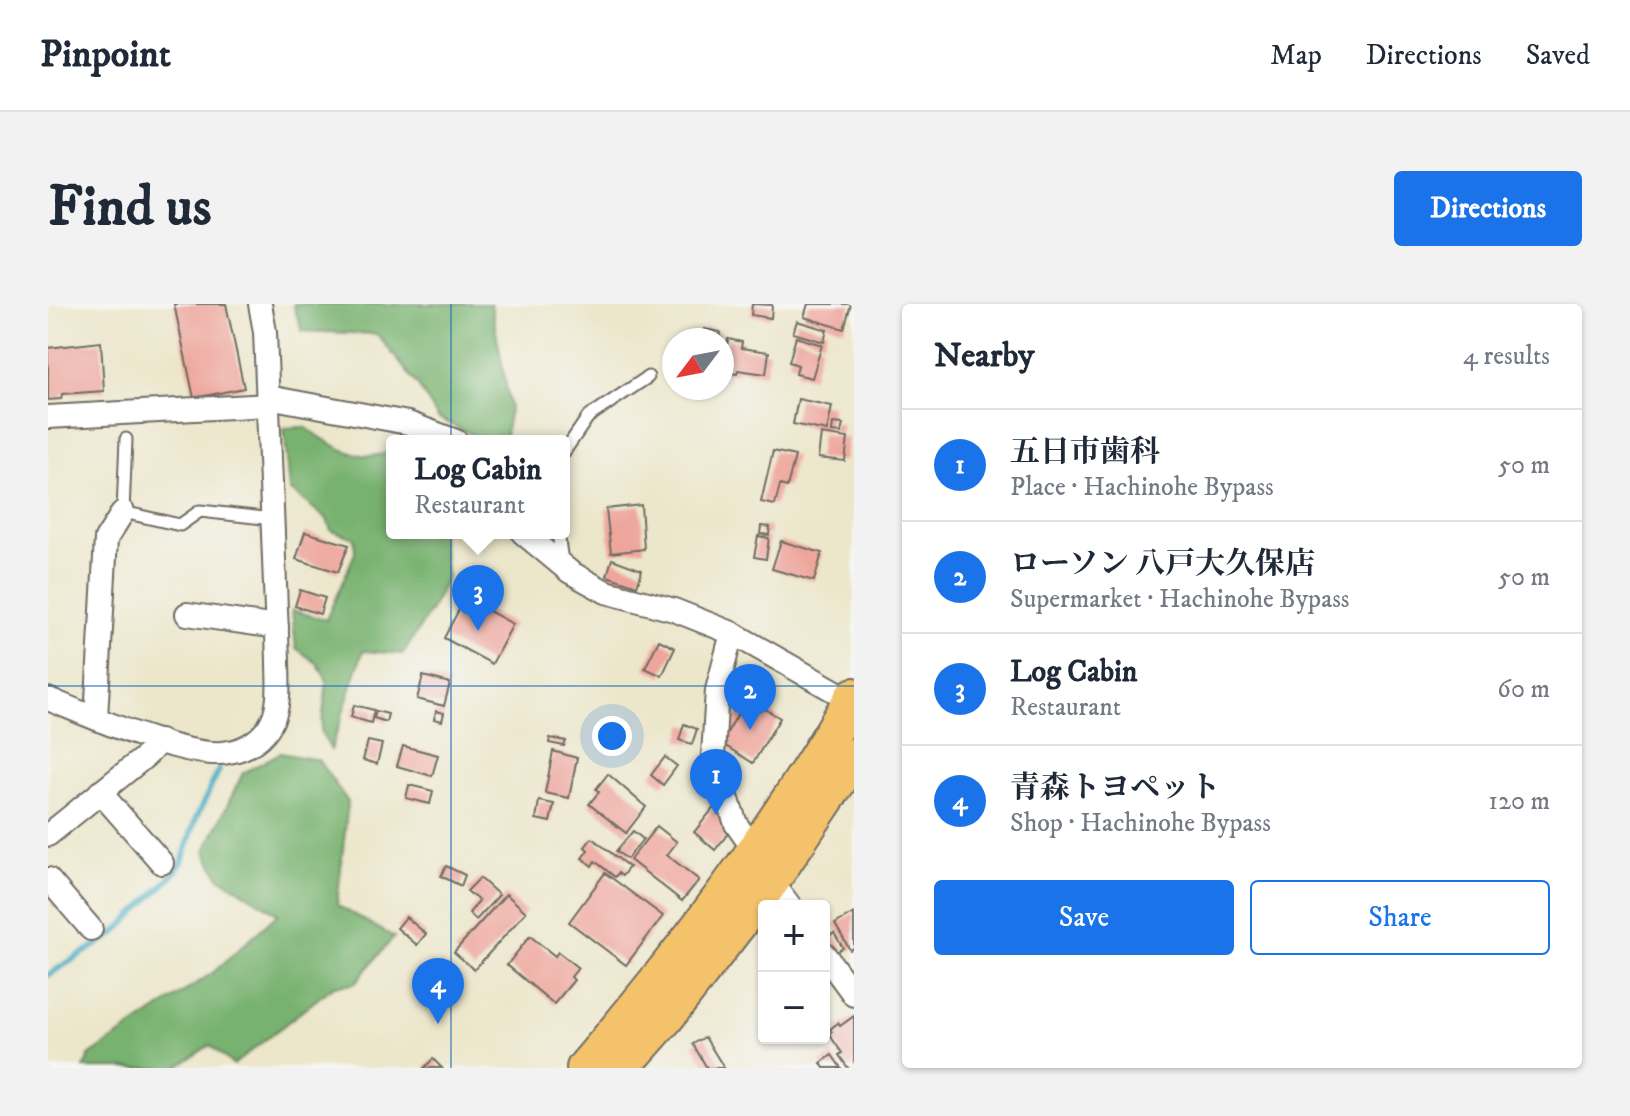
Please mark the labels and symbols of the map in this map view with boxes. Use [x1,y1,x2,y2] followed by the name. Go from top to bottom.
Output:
[662,328,734,400] north arrow
[452,565,504,631] pin: 3
[724,664,776,730] pin: 2
[592,716,632,756] your location
[690,749,742,815] pin: 1
[412,958,464,1024] pin: 4

